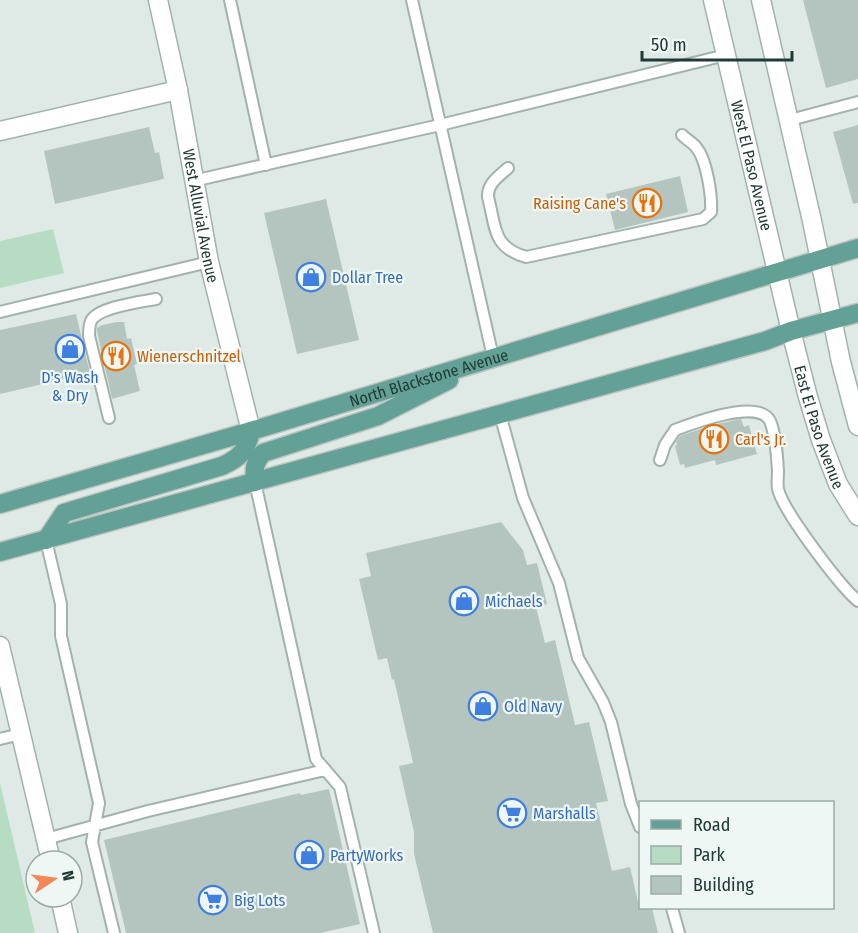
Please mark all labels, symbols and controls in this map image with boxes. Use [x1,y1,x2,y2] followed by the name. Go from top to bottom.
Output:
[642,24,792,62] scale bar
[651,34,687,56] text: 50 m
[727,98,777,233] street label: West El Paso Avenue
[179,147,223,285] street label: West Alluvial Avenue
[631,187,663,219] restaurant icon: Raising Cane's
[533,194,626,213] place label: Raising Cane's
[295,261,327,293] shop icon: Dollar Tree
[332,268,403,287] place label: Dollar Tree
[54,333,86,365] shop icon: D's Wash & Dry
[100,340,132,372] restaurant icon: Wienerschnitzel
[347,345,510,410] street label: North Blackstone Avenue
[137,347,241,366] place label: Wienerschnitzel
[791,363,848,493] street label: East El Paso Avenue
[41,368,99,405] place label: D's Wash & Dry
[698,423,730,455] restaurant icon: Carl's Jr.
[735,430,786,449] place label: Carl's Jr.
[448,585,480,617] shop icon: Michaels
[485,592,543,611] place label: Michaels
[467,690,499,722] shop icon: Old Navy
[504,697,563,716] place label: Old Navy
[496,797,528,829] supermarket icon: Marshalls
[639,801,834,909] legend
[533,804,596,823] place label: Marshalls
[693,814,730,836] text: Road
[293,839,325,871] shop icon: PartyWorks
[693,844,726,866] text: Park
[330,846,403,865] place label: PartyWorks
[24,849,84,909] north arrow
[58,869,78,883] text: N
[693,874,754,896] text: Building
[197,884,229,916] supermarket icon: Big Lots
[234,891,285,910] place label: Big Lots

